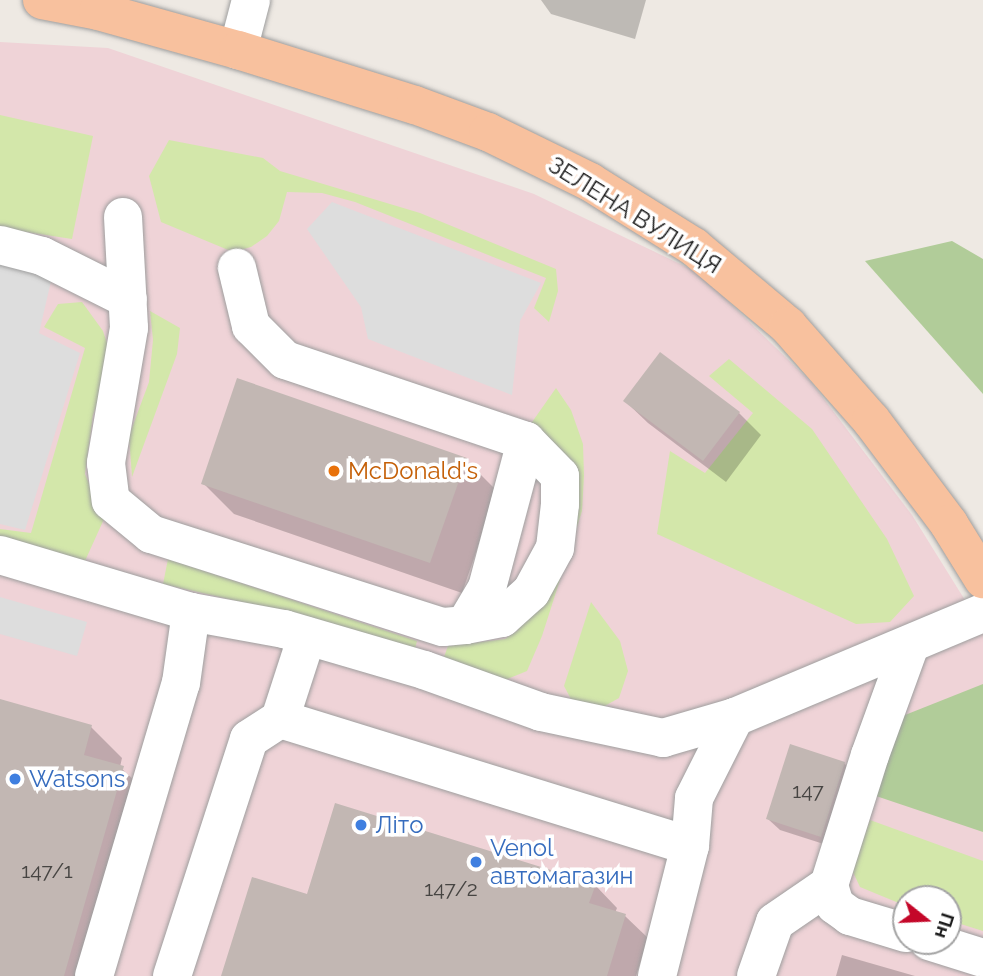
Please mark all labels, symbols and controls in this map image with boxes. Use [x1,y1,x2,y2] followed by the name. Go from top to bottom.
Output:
[543,150,727,280] street label: ЗЕЛЕНА ВУЛИЦЯ
[348,457,478,485] place label: McDonald's
[326,463,342,479] marker: McDonald's
[29,765,125,793] place label: Watsons
[7,771,23,787] marker: Watsons
[792,778,824,804] house number: 147
[375,811,423,839] place label: Літо
[353,817,369,833] marker: Літо
[490,834,634,890] place label: Venol автомагазин
[468,854,484,870] marker: Venol автомагазин
[21,858,73,884] house number: 147/1
[424,876,478,902] house number: 147/2
[892,885,962,955] north arrow
[931,910,959,941] text: Пн

